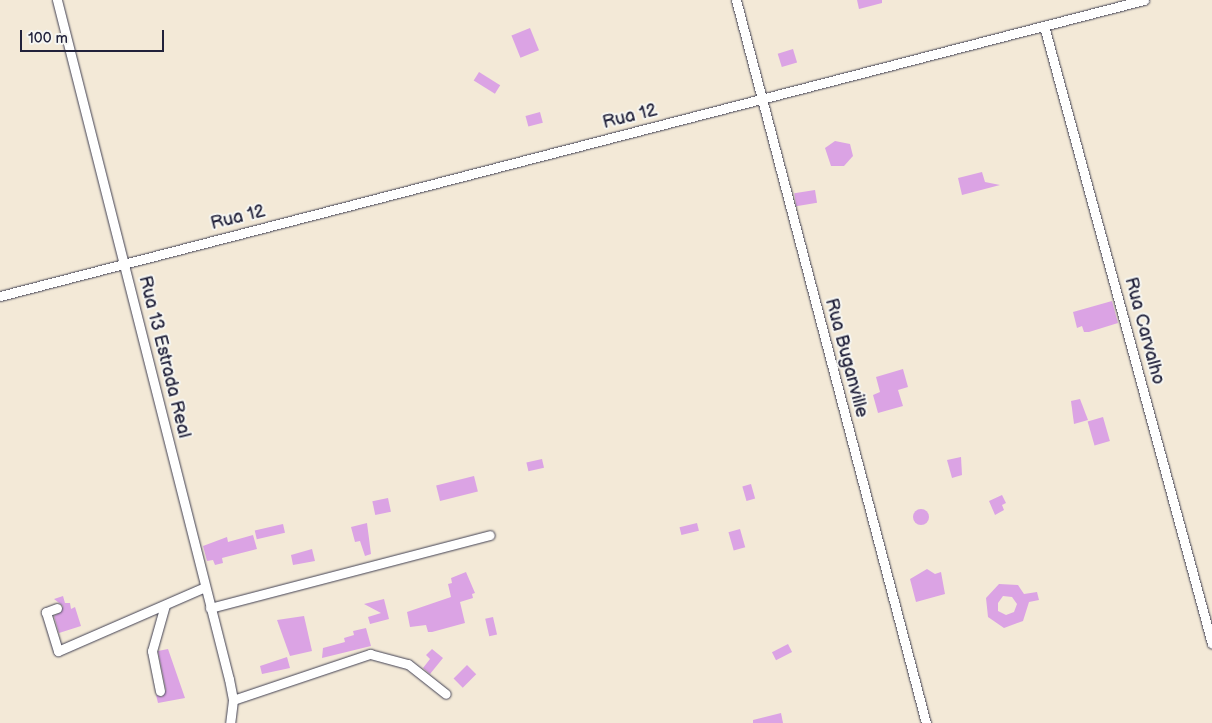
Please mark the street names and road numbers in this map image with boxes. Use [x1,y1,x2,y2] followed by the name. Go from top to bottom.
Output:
[600,100,660,134] street label: Rua 12
[208,201,268,235] street label: Rua 12
[133,274,195,440] street label: Rua 13 Estrada Real
[1119,275,1169,387] street label: Rua Carvalho
[820,296,872,420] street label: Rua Buganville

